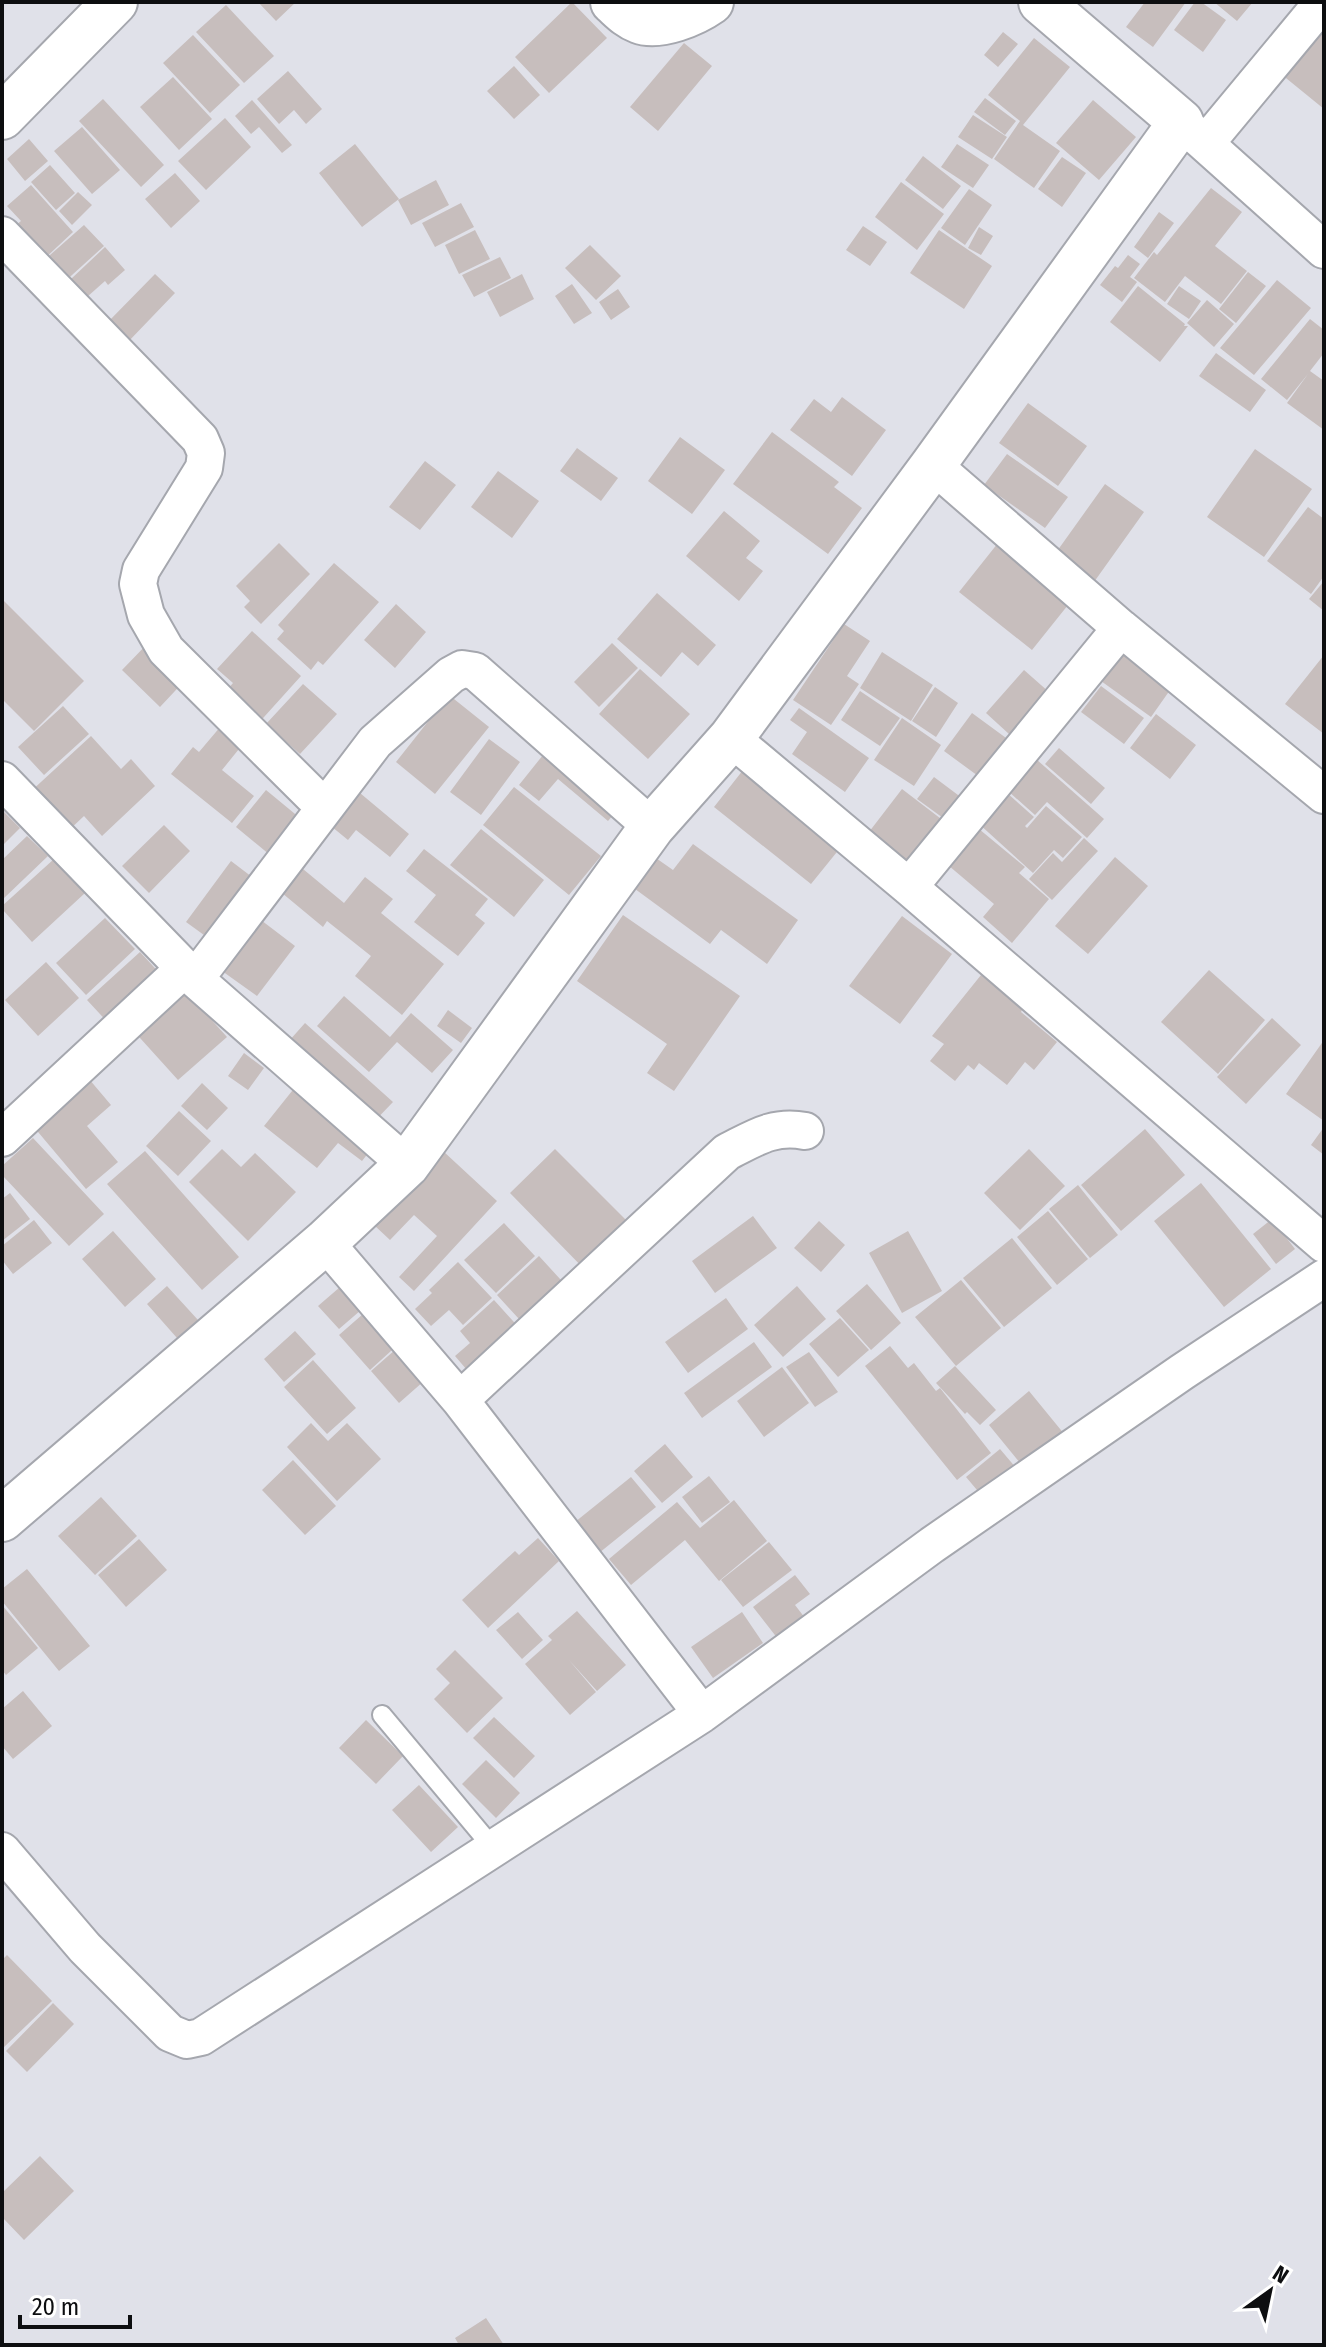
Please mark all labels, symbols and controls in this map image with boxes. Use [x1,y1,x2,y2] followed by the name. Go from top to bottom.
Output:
[1230,2251,1310,2331] north arrow
[1268,2260,1294,2290] text: N
[20,2279,130,2329] scale bar
[32,2293,79,2321] text: 20 m

